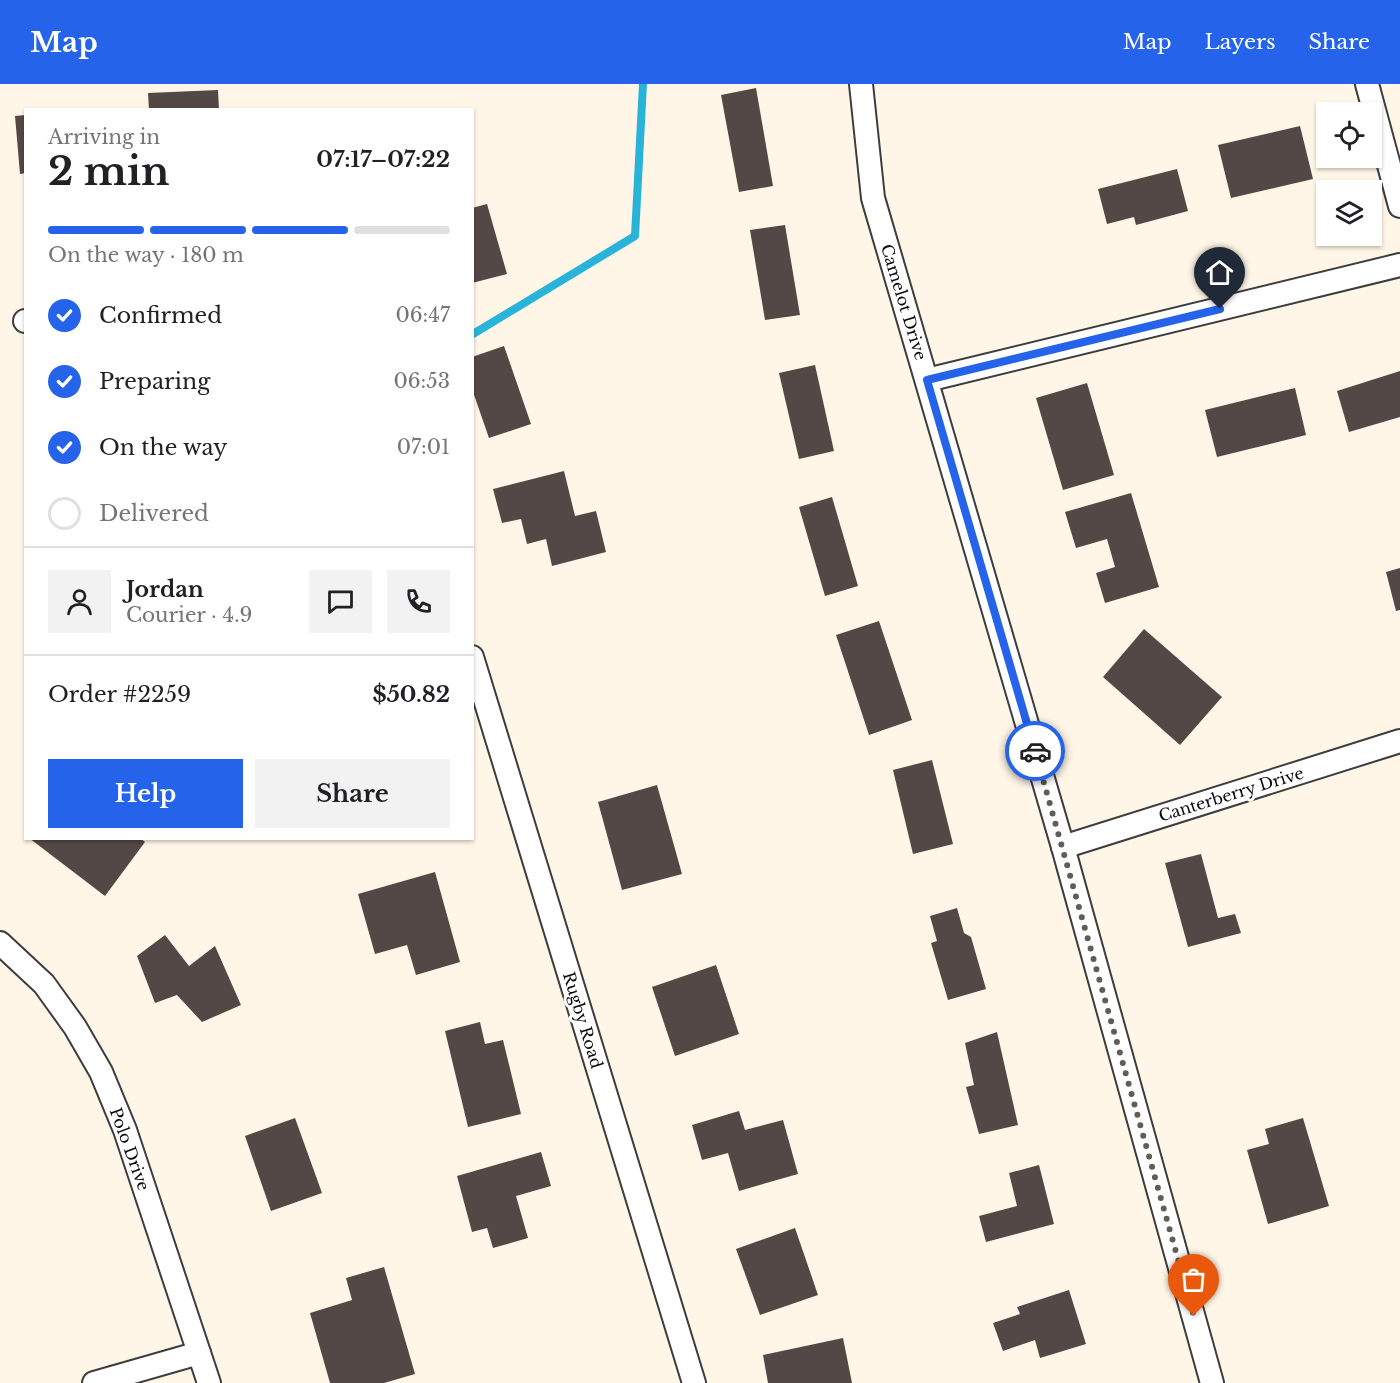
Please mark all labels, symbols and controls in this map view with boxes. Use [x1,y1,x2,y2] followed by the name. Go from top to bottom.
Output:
[30,25,98,60] text: Map
[1123,29,1172,55] text: Map
[1205,29,1276,55] text: Layers
[1309,29,1370,55] text: Share
[1316,102,1382,246] map controls
[1316,102,1382,168] button: locate
[48,125,160,149] text: Arriving in
[316,146,450,173] text: 07:17–07:22
[48,147,169,196] text: 2 min
[1316,180,1382,246] button: layers
[877,242,931,362] street label: Camelot Drive
[48,243,244,267] text: On the way · 180 m
[1194,247,1245,309] pin
[1203,256,1236,289] icon: home
[48,299,81,332] icon: check
[99,302,222,329] text: Confirmed
[395,303,450,327] text: 06:47
[48,365,81,398] icon: check
[99,368,210,395] text: Preparing
[393,369,450,393] text: 06:53
[48,431,81,464] icon: check
[99,434,227,461] text: On the way
[397,435,450,459] text: 07:01
[99,500,209,527] text: Delivered
[48,570,111,633] button: person
[309,570,372,633] button: chat
[387,570,450,633] button: phone
[126,576,204,603] text: Jordan
[126,603,252,627] text: Courier · 4.9
[48,681,191,708] text: Order #2259
[373,681,450,708] text: $50.82
[1005,721,1065,781] courier
[1019,735,1052,768] icon: car
[48,759,243,828] button: Help
[255,759,450,828] button: Share
[1156,762,1306,826] street label: Canterberry Drive
[559,969,607,1071] street label: Rugby Road
[106,1105,154,1193] street label: Polo Drive
[1168,1254,1219,1316] pin
[1177,1263,1210,1296] icon: bag

